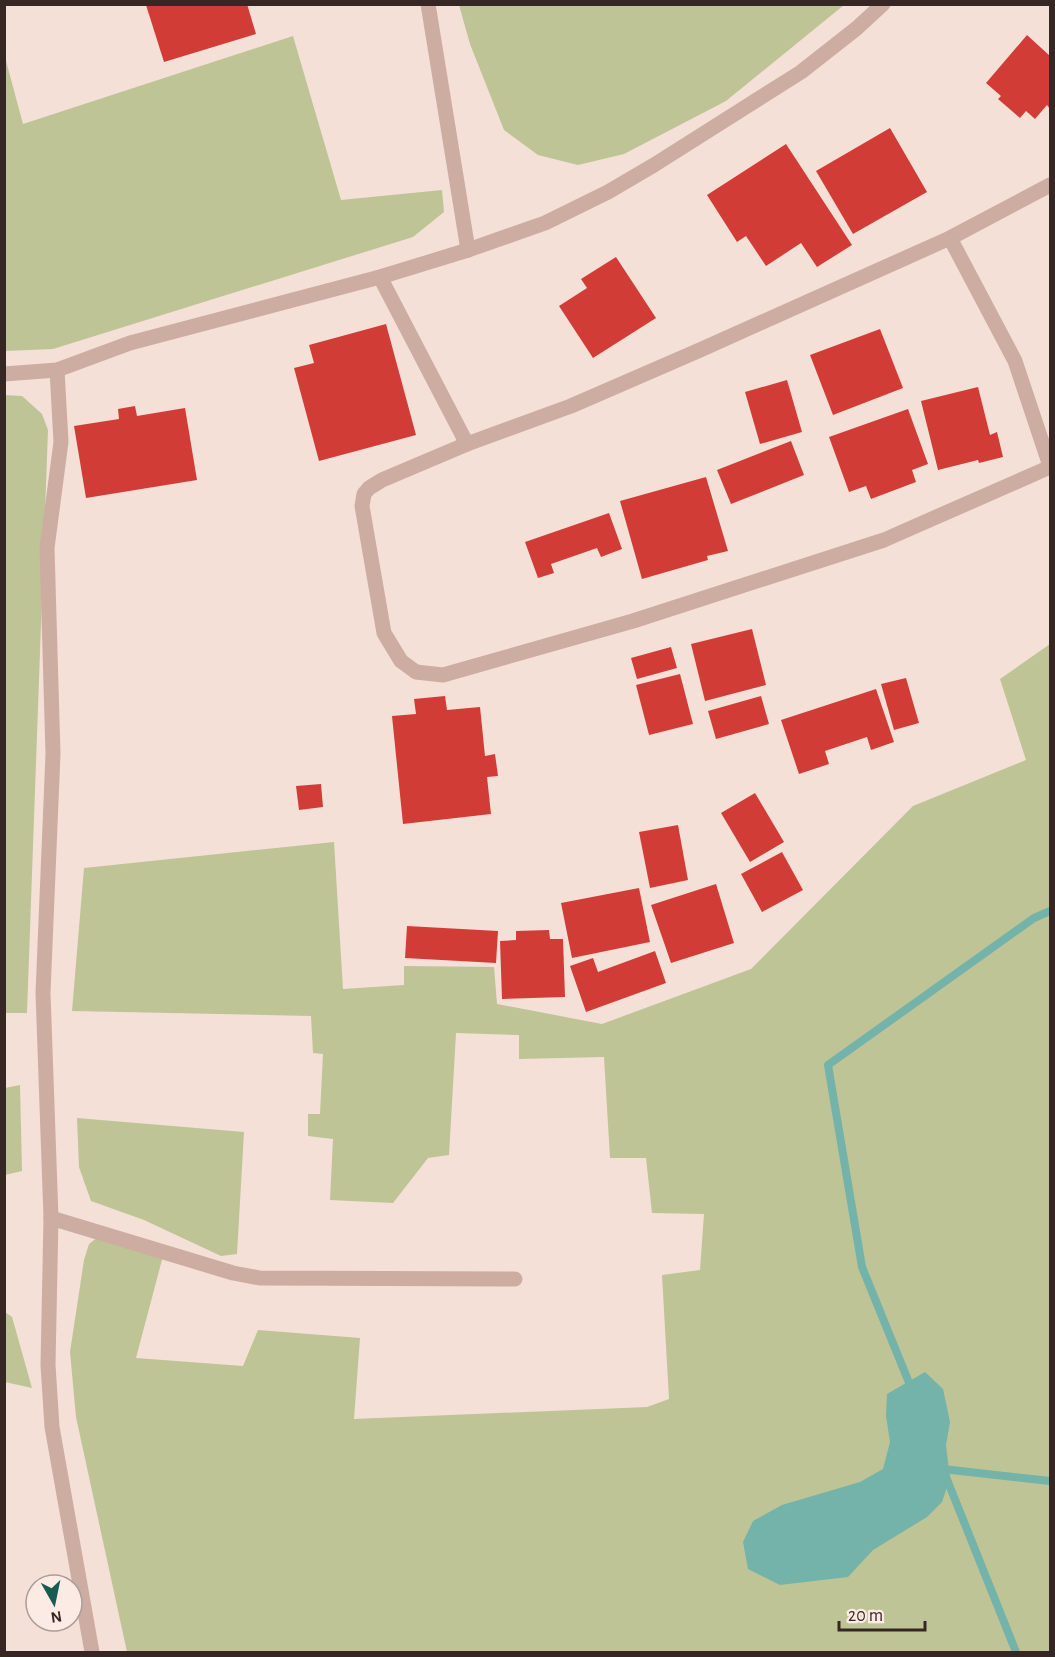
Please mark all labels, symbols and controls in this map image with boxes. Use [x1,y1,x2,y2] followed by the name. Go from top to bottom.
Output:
[24,1573,84,1633] north arrow
[839,1594,924,1632] scale bar
[848,1607,883,1625] text: 20 m
[49,1608,63,1626] text: N

